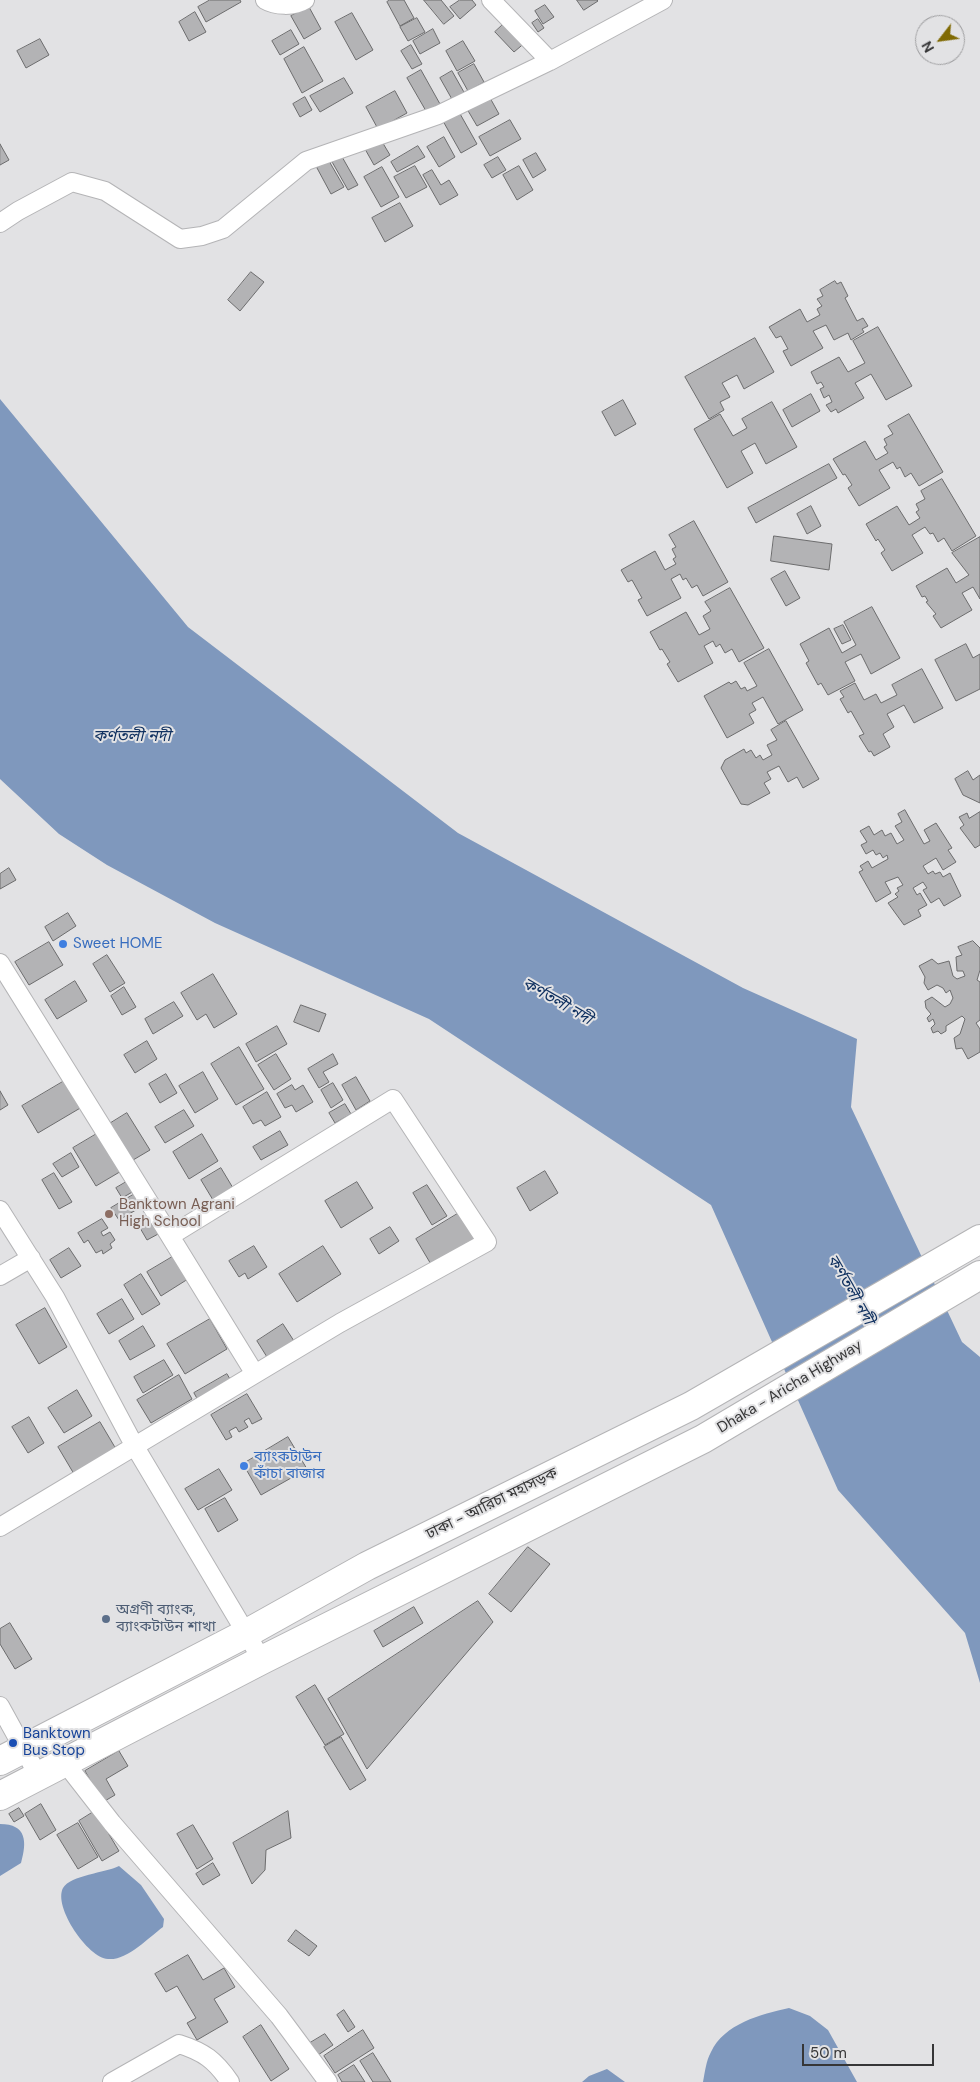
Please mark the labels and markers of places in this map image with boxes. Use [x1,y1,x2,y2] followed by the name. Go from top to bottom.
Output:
[73,935,162,953] place label: Sweet HOME
[57,938,69,950] marker: Sweet HOME
[119,1196,235,1231] place label: Banktown Agrani High School
[103,1208,115,1220] marker: Banktown Agrani High School
[254,1448,325,1483] place label: ব্যাংকটাউন কাঁচা বাজার
[238,1460,250,1472] marker: ব্যাংকটাউন কাঁচা বাজার
[116,1601,216,1636] place label: অগ্রণী ব্যাংক, ব্যাংকটাউন শাখা
[100,1613,112,1625] marker: অগ্রণী ব্যাংক, ব্যাংকটাউন শাখা
[23,1725,91,1760] place label: Banktown Bus Stop
[7,1737,19,1749] marker: Banktown Bus Stop

